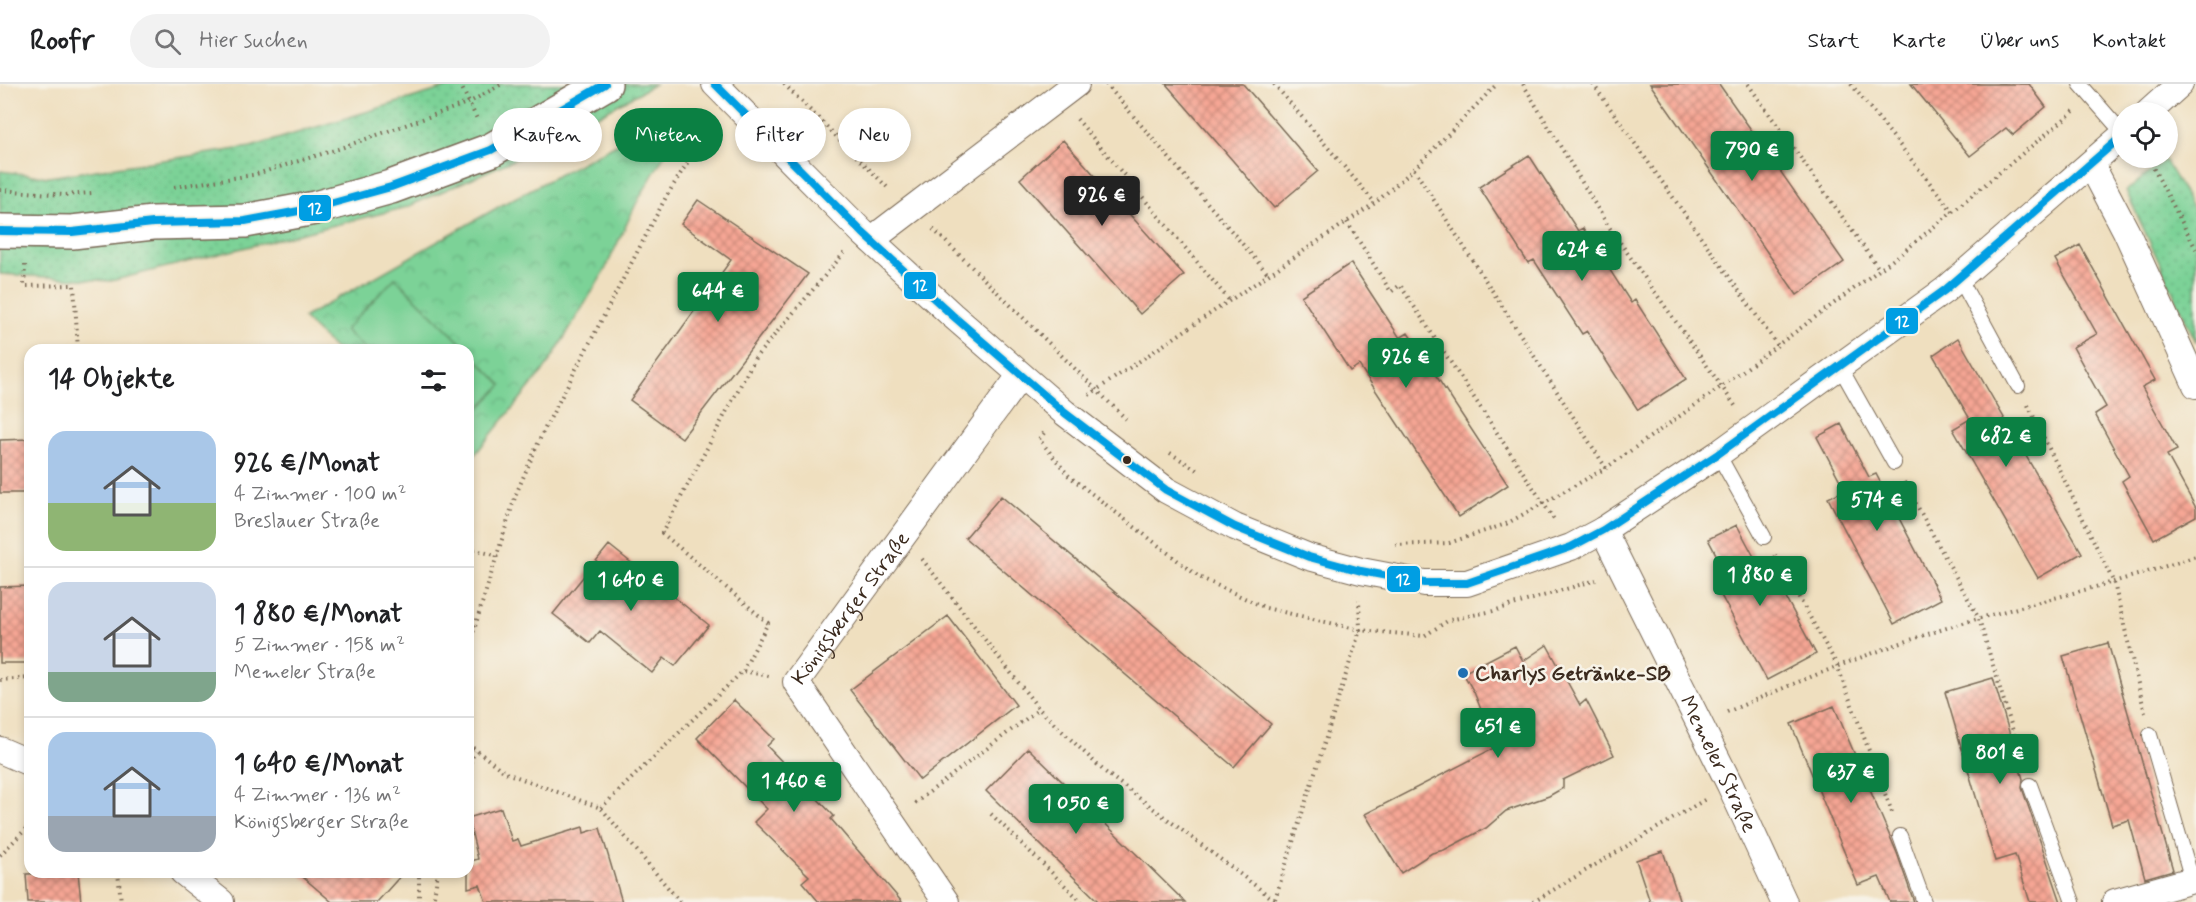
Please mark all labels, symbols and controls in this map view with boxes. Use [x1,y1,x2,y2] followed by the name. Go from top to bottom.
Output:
[130,14,550,68] search box
[30,23,94,60] text: Roofr
[151,25,184,58] icon: search
[199,27,308,55] text: Hier suchen
[1808,27,1860,55] text: Start
[1893,27,1946,55] text: Karte
[1979,27,2059,55] text: Über uns
[2092,27,2166,55] text: Kontakt
[2112,102,2178,168] map controls
[2112,102,2178,168] button: locate
[492,108,602,162] chip: Kaufen
[614,108,723,162] chip: Mieten
[735,108,826,162] chip: Filter
[838,108,911,162] chip: Neu
[1710,131,1794,182] pin: 790 €
[1725,137,1779,164] text: 790 €
[1060,176,1144,227] pin: 926 €
[1078,182,1126,209] text: 926 €
[298,194,332,222] line badge: 12
[307,199,323,220] text: 12
[1540,231,1624,282] pin: 624 €
[1556,237,1608,264] text: 624 €
[903,271,937,300] line badge: 12
[676,272,760,323] pin: 644 €
[912,276,928,297] text: 12
[692,278,744,305] text: 644 €
[1885,307,1919,335] line badge: 12
[1894,312,1910,333] text: 12
[1364,338,1448,389] pin: 926 €
[1382,344,1430,371] text: 926 €
[48,363,175,397] text: 14 Objekte
[417,364,450,397] icon: filters
[1964,417,2048,468] pin: 682 €
[1980,423,2032,450] text: 682 €
[234,447,380,481] text: 926 €/Monat
[1121,454,1133,466] unlabelled marker
[96,455,168,527] icon: home
[234,481,406,508] text: 4 Zimmer · 100 m²
[1835,481,1919,532] pin: 574 €
[1851,487,1903,514] text: 574 €
[234,508,380,535] text: Breslauer Straße
[785,526,917,691] street label: Königsberger Straße
[1705,556,1815,607] pin: 1 880 €
[576,561,686,612] pin: 1 640 €
[1727,562,1793,589] text: 1 880 €
[1386,565,1421,593] line badge: 12
[598,567,664,594] text: 1 640 €
[1395,570,1411,591] text: 12
[234,598,403,632] text: 1 880 €/Monat
[96,606,168,678] icon: home
[234,632,405,659] text: 5 Zimmer · 158 m²
[234,659,376,686] text: Memeler Straße
[1475,660,1670,688] place label: Charlys Getränke-SB
[1456,666,1470,680] marker: Charlys Getränke-SB
[1673,691,1763,837] street label: Memeler Straße
[1456,708,1540,759] pin: 651 €
[1474,714,1522,741] text: 651 €
[1958,734,2042,785] pin: 801 €
[1975,740,2025,767] text: 801 €
[234,748,404,782] text: 1 640 €/Monat
[1809,753,1893,804] pin: 637 €
[96,756,168,828] icon: home
[1827,759,1875,786] text: 637 €
[739,762,849,813] pin: 1 460 €
[761,768,827,795] text: 1 460 €
[234,782,401,809] text: 4 Zimmer · 136 m²
[1021,784,1131,835] pin: 1 050 €
[1043,790,1109,817] text: 1 050 €
[234,809,409,836] text: Königsberger Straße

